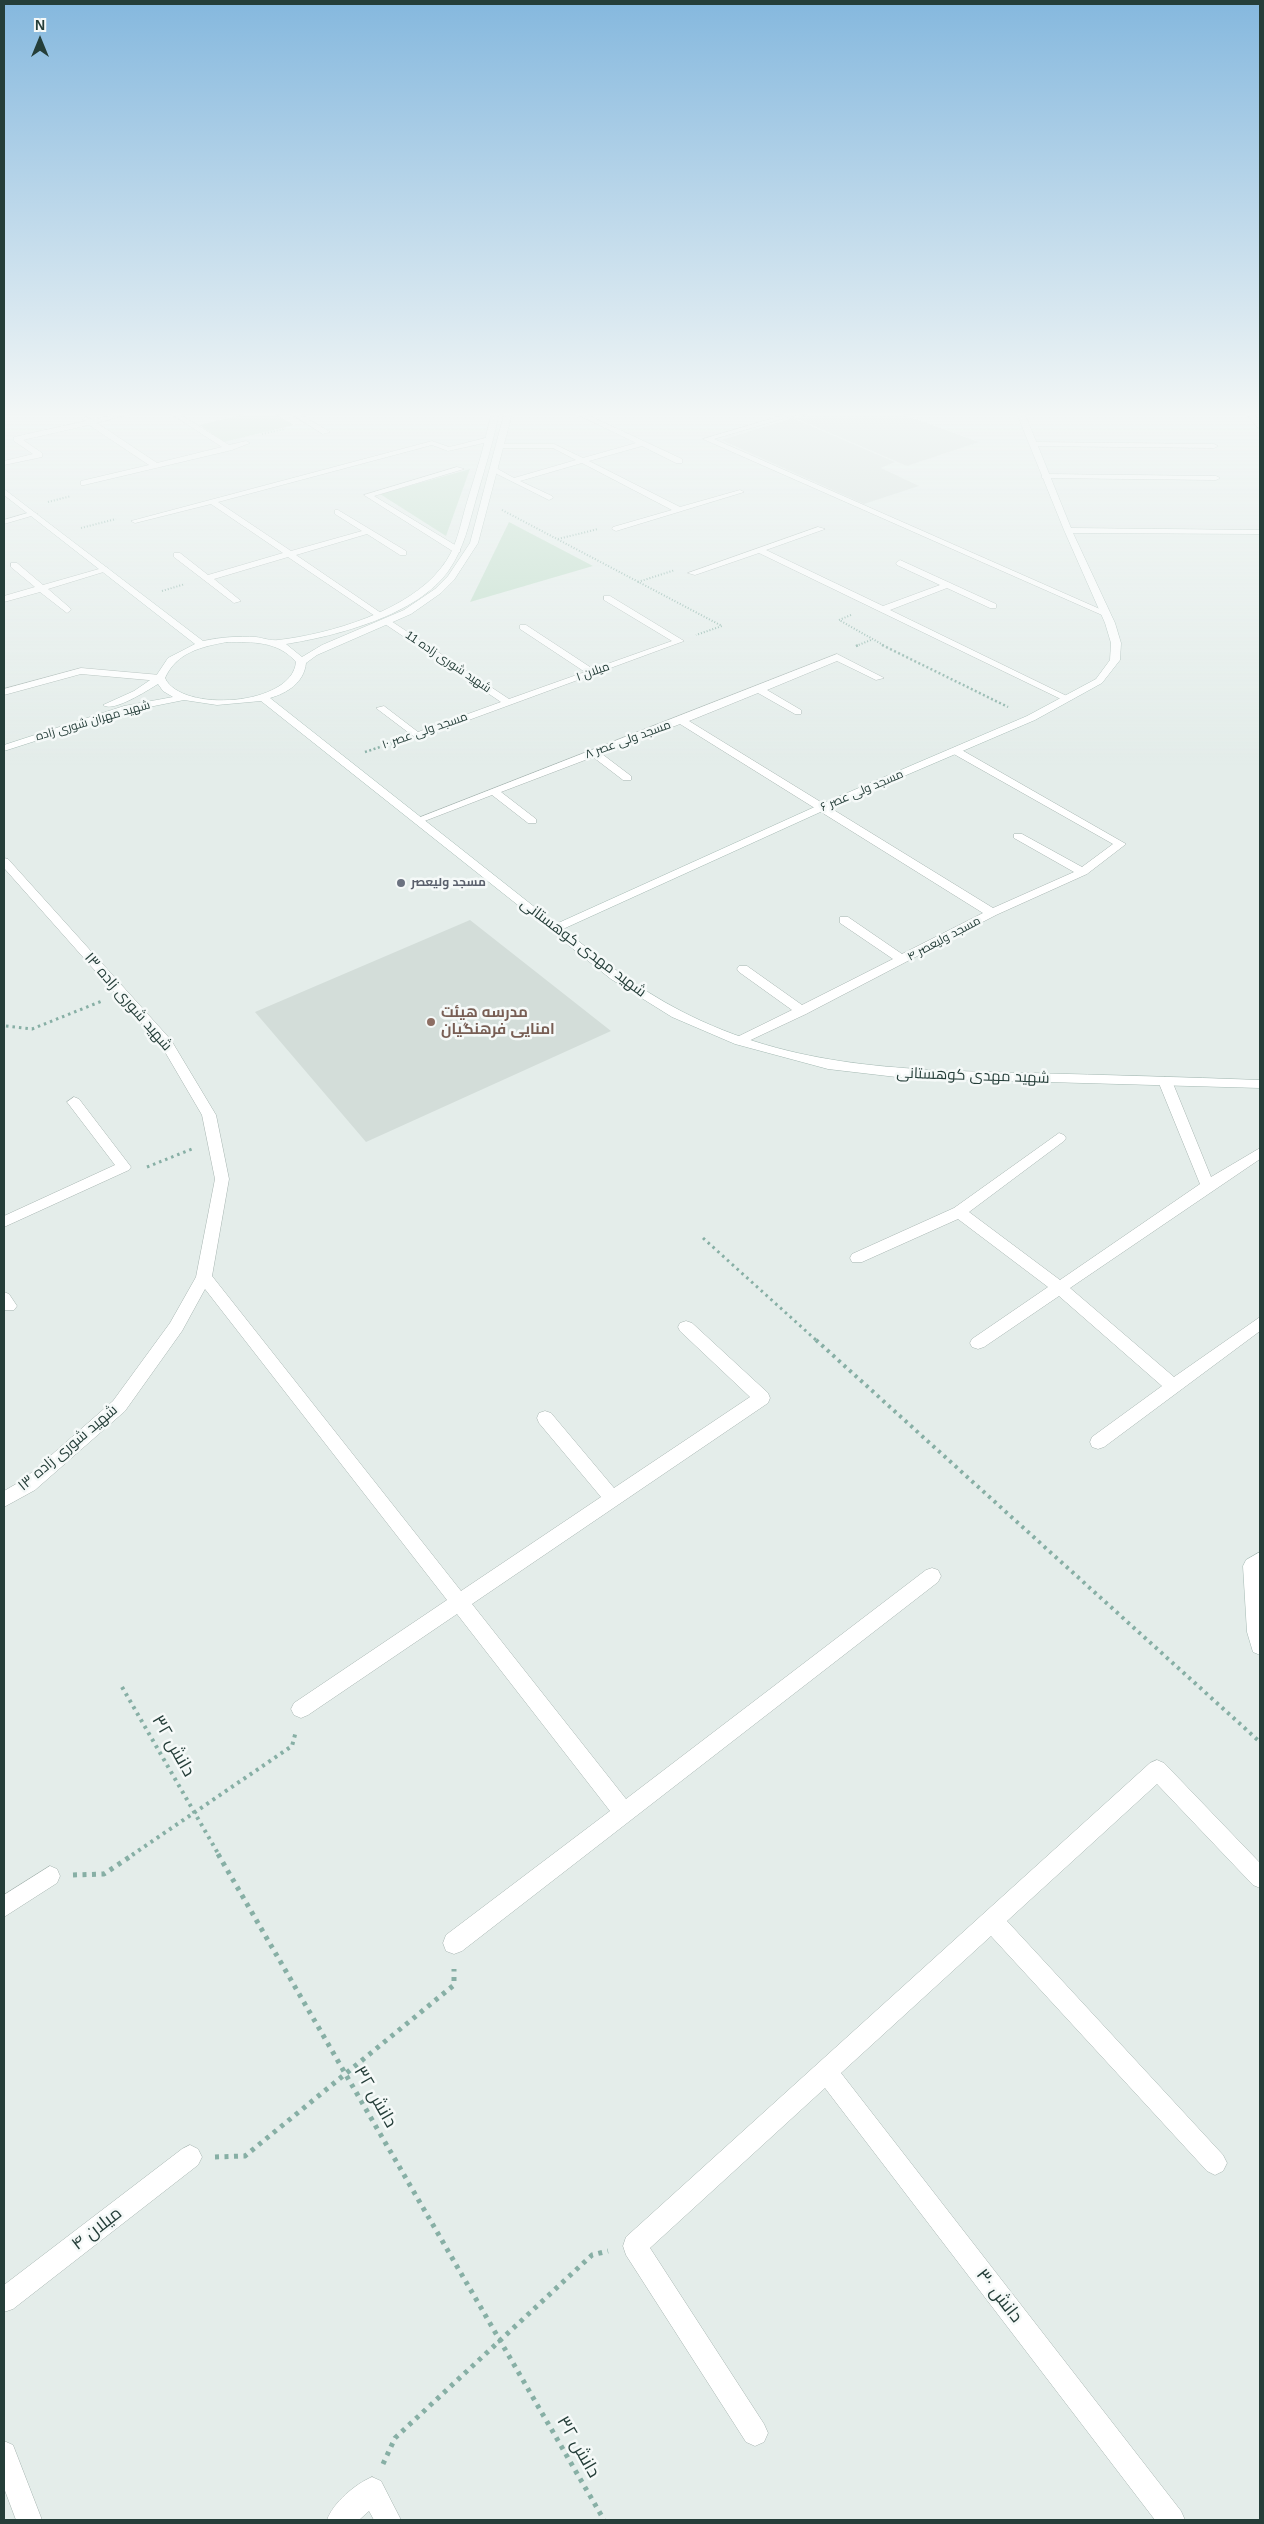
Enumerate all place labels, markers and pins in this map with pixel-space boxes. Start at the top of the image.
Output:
place label: مسجد ولیعصر [411,876,486,890]
marker: مسجد ولیعصر [395,877,407,889]
place label: مدرسه هیئت امنایی فرهنگیان [441,1004,555,1039]
marker: مدرسه هیئت امنایی فرهنگیان [425,1016,437,1028]

